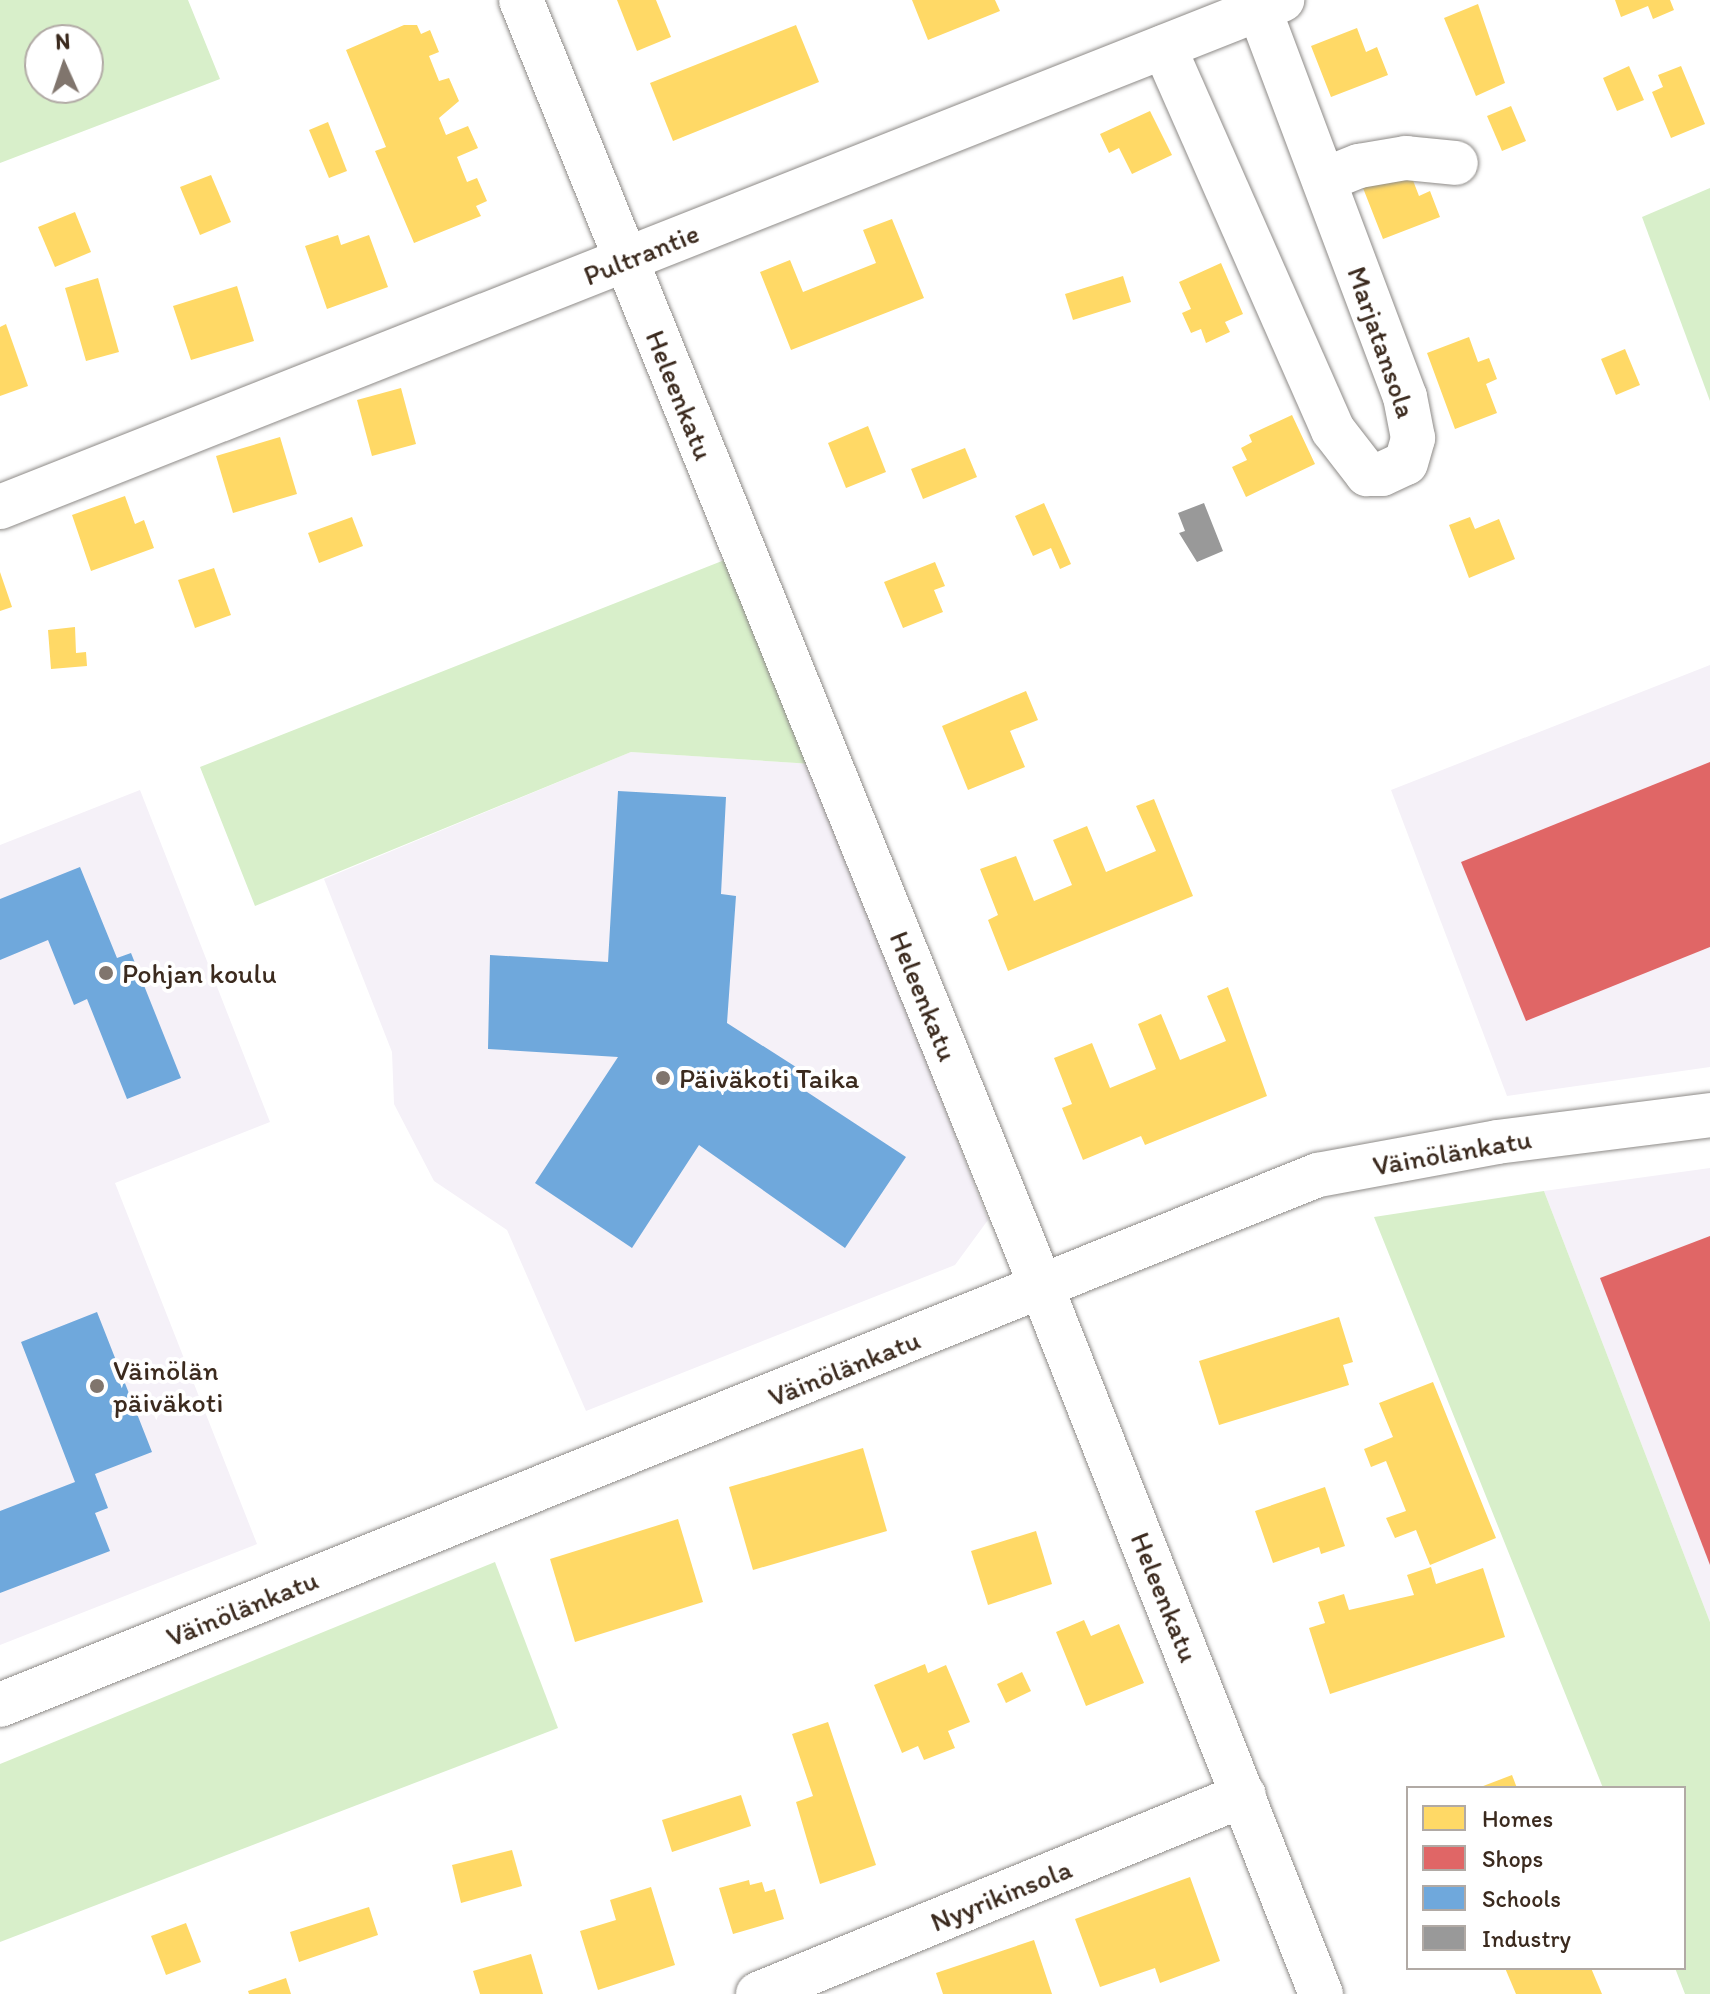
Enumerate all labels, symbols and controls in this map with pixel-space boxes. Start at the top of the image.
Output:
north arrow [24,24,104,104]
text: N [55,28,71,55]
street label: Pultrantie [578,216,704,292]
street label: Marjatansola [1340,262,1424,422]
street label: Heleenkatu [639,325,721,465]
street label: Heleenkatu [883,926,965,1066]
place label: Pohjan koulu [122,956,277,990]
marker: Pohjan koulu [97,964,115,982]
place label: Päiväkoti Taika [679,1061,859,1095]
marker: Päiväkoti Taika [654,1069,672,1087]
street label: Väinölänkatu [1370,1122,1534,1182]
street label: Väinölänkatu [763,1322,925,1414]
place label: Väinölän päiväkoti [113,1353,223,1419]
marker: Väinölän päiväkoti [88,1377,106,1395]
street label: Heleenkatu [1124,1527,1206,1667]
street label: Väinölänkatu [161,1562,323,1654]
legend [1406,1786,1686,1970]
text: Homes [1482,1804,1553,1833]
text: Shops [1482,1844,1543,1873]
street label: Nyyrikinsola [925,1851,1077,1939]
text: Schools [1482,1884,1561,1913]
text: Industry [1482,1924,1571,1953]

